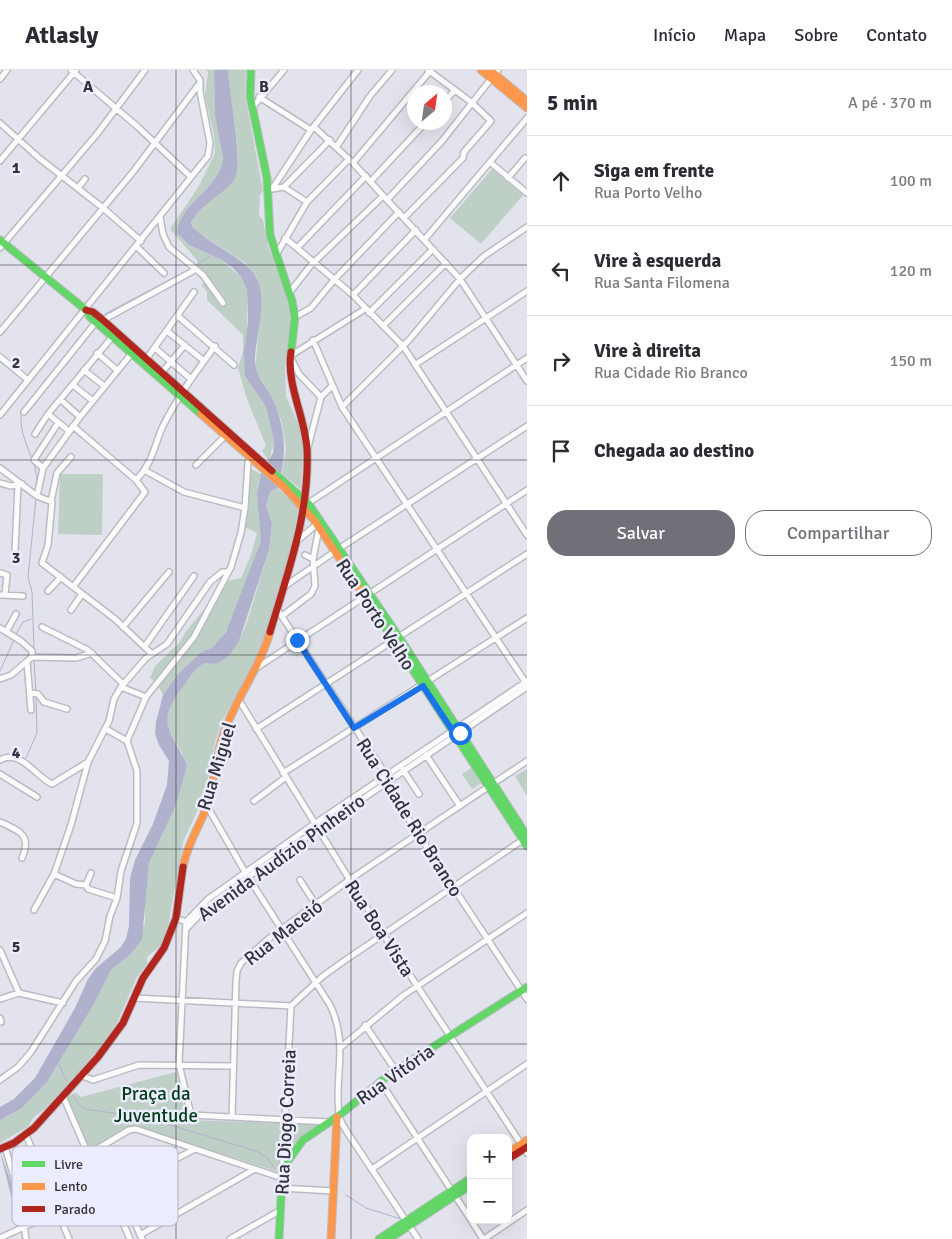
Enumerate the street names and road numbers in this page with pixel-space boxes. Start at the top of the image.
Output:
street label: Rua Porto Velho [330,554,420,675]
street label: Rua Miguel [192,719,242,813]
street label: Rua Cidade Rio Branco [351,734,468,901]
street label: Avenida Audízio Pinheiro [193,789,370,927]
street label: Rua Boa Vista [339,875,419,982]
street label: Rua Maceió [239,894,328,971]
street label: Rua Vitória [352,1039,439,1110]
street label: Rua Diogo Correia [270,1049,302,1195]

